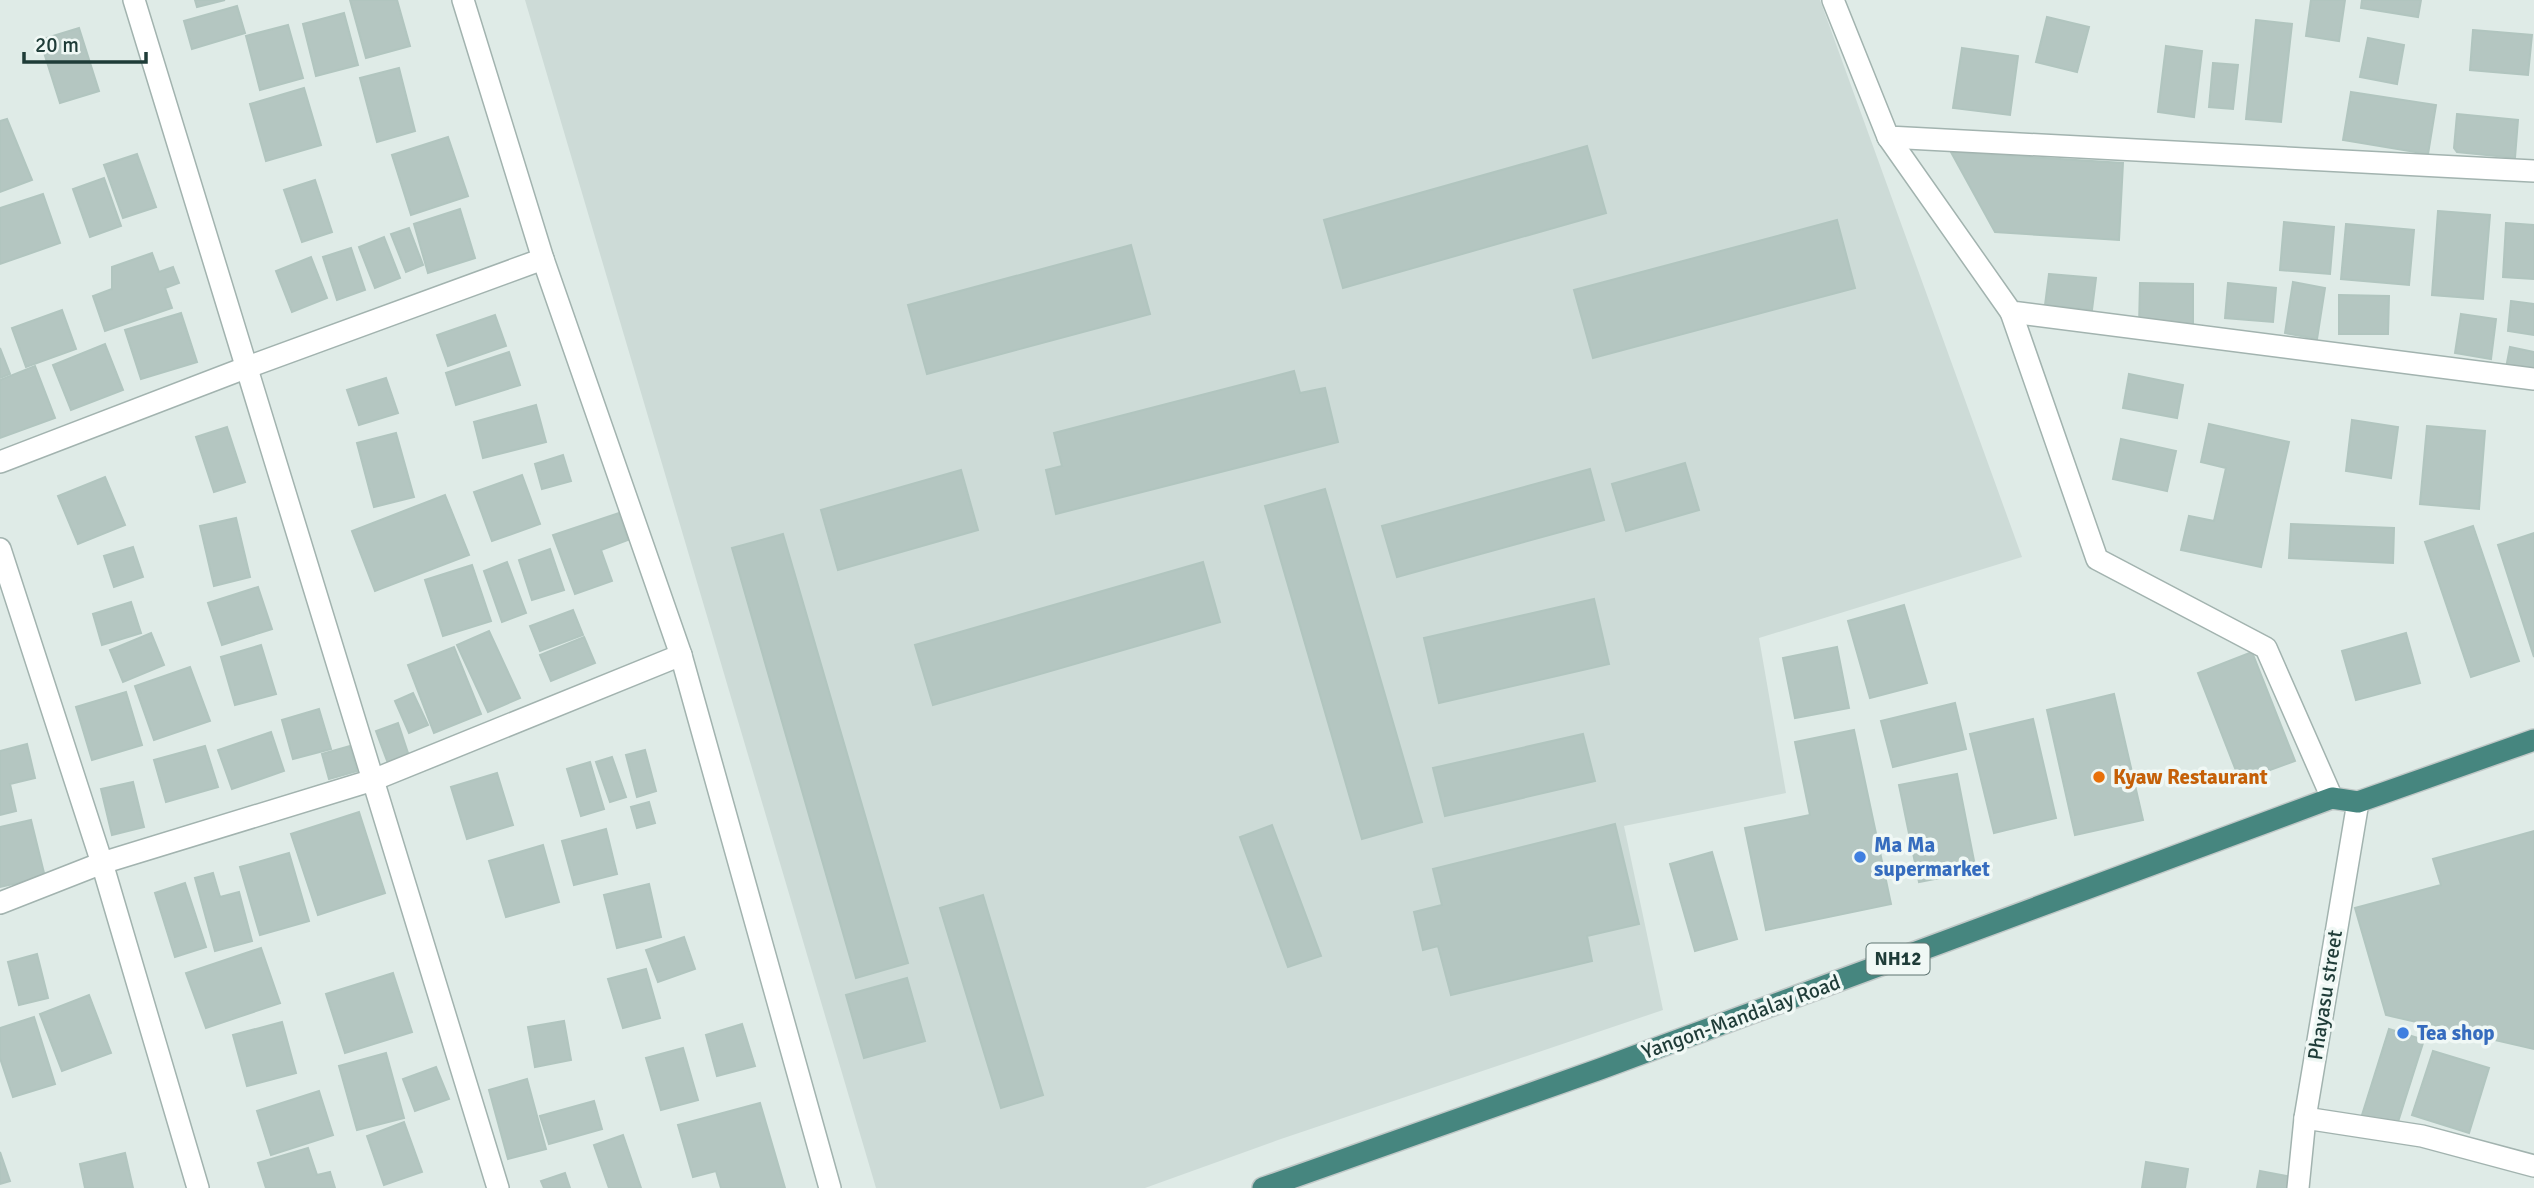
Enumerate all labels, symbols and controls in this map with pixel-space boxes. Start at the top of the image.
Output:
scale bar [24,21,147,65]
text: 20 m [35,32,79,58]
place label: Kyaw Restaurant [2113,764,2268,790]
marker: Kyaw Restaurant [2091,769,2107,785]
place label: Ma Ma supermarket [1874,832,1990,882]
marker: Ma Ma supermarket [1852,849,1868,865]
street label: Phayasu street [2302,928,2348,1062]
road number: NH12 [1867,944,1930,974]
street label: Yangon-Mandalay Road [1638,969,1844,1065]
place label: Tea shop [2417,1020,2495,1046]
marker: Tea shop [2395,1025,2411,1041]

